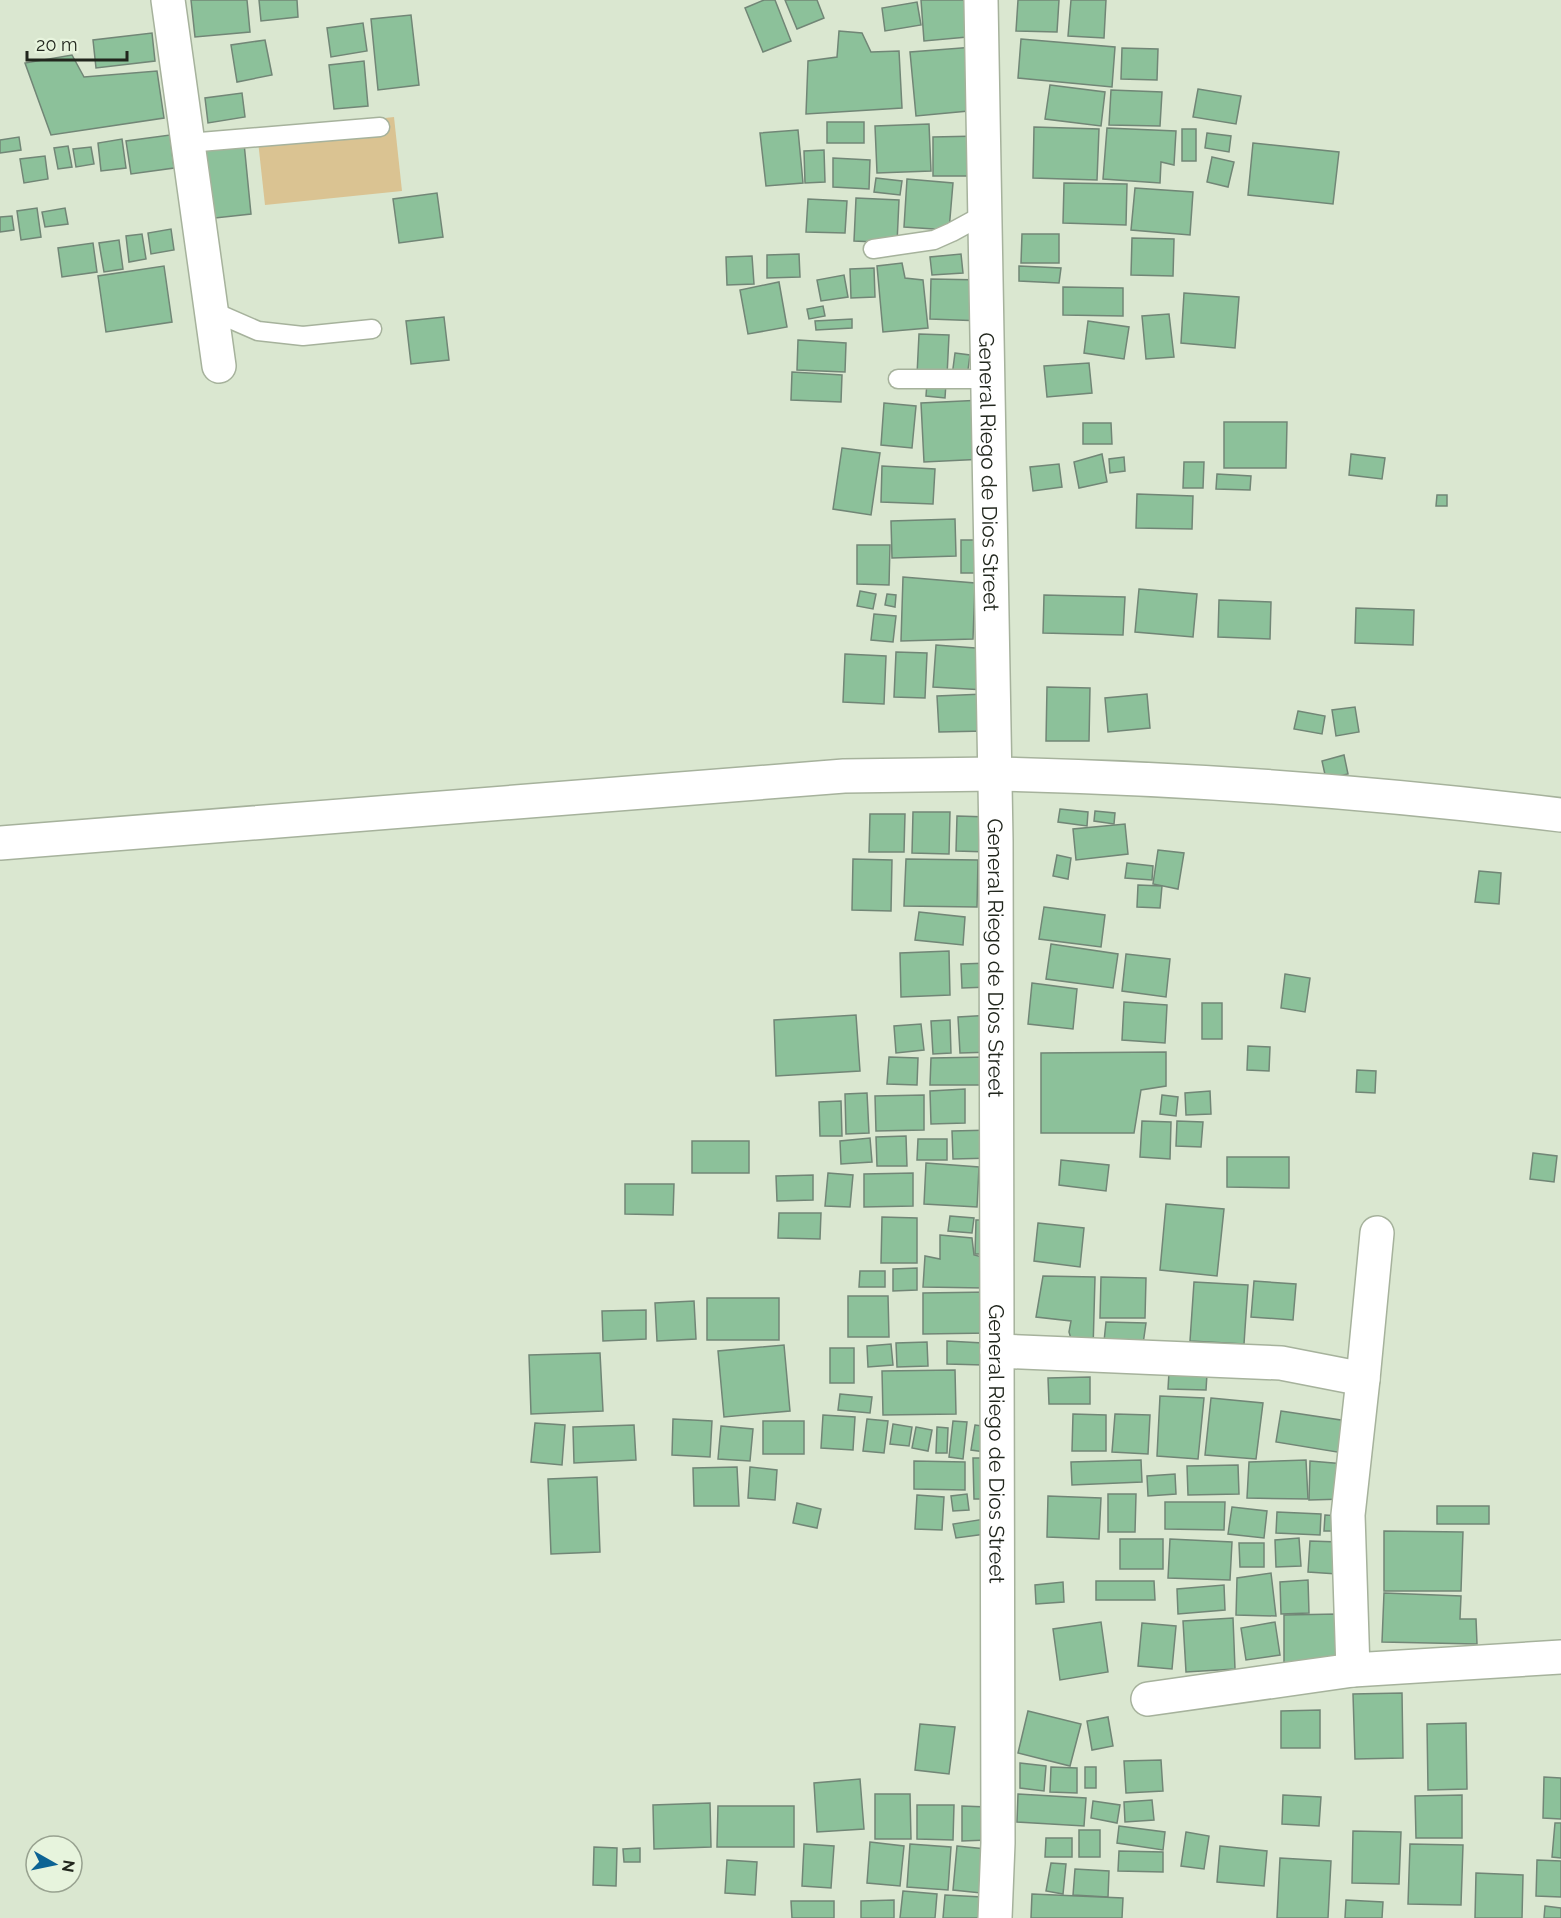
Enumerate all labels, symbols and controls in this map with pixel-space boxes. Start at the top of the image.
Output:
scale bar [27,24,128,62]
text: 20 m [36,34,78,55]
street label: General Riego de Dios Street [974,332,1004,612]
street label: General Riego de Dios Street [983,818,1009,1097]
street label: General Riego de Dios Street [984,1304,1010,1583]
north arrow [24,1834,84,1894]
text: N [58,1859,79,1874]

